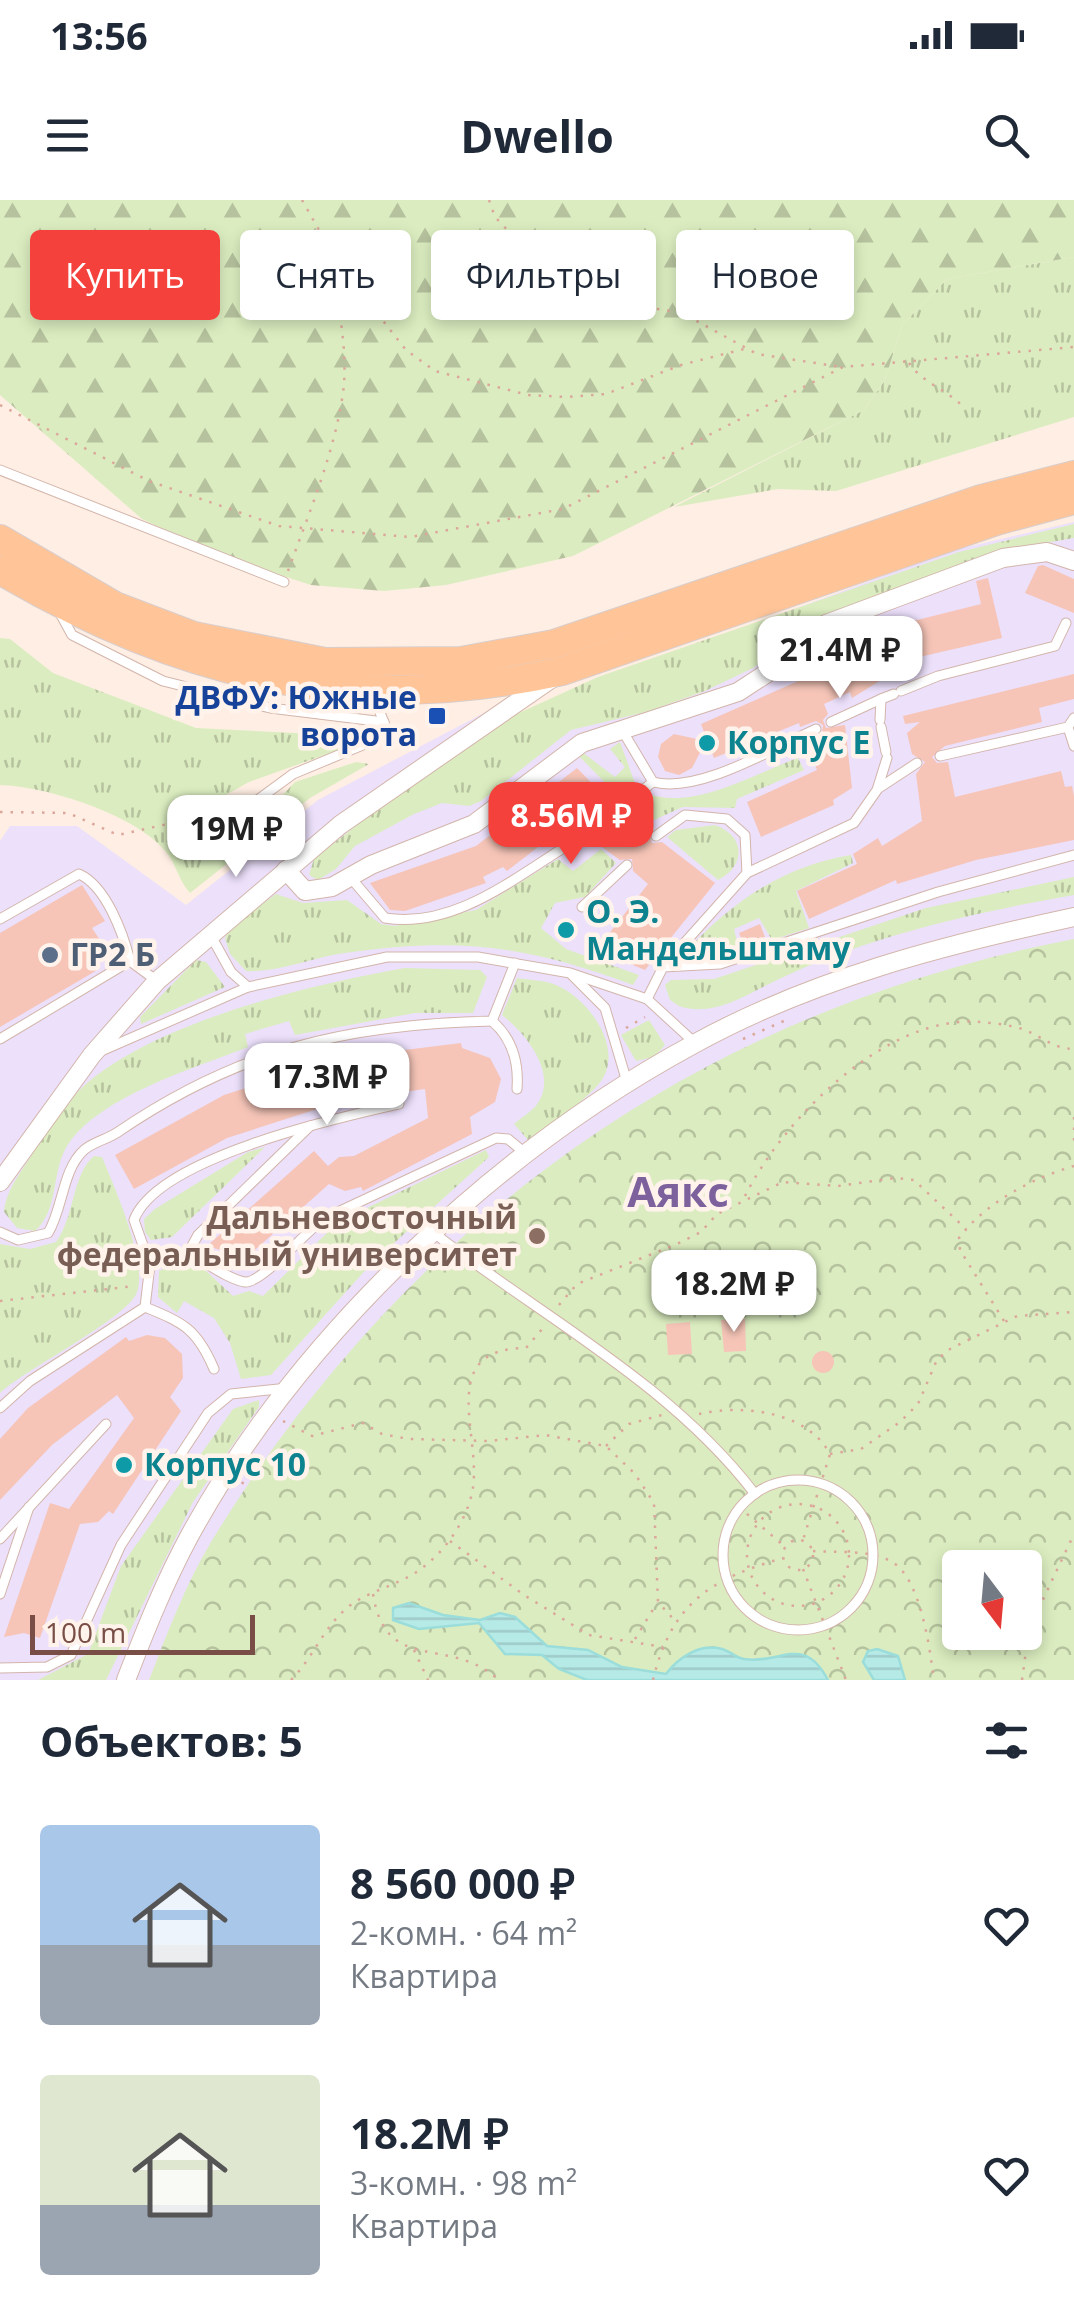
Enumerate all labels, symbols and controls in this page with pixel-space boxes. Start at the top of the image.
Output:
text: 13:56 [50,9,148,61]
text: Dwello [460,105,614,166]
icon: menu [40,108,95,163]
icon: search [979,108,1034,163]
chip: Купить [30,230,220,320]
chip: Снять [240,230,411,320]
chip: Фильтры [431,230,656,320]
chip: Новое [676,230,854,320]
pin: 21.4M ₽ [748,616,932,701]
text: 21.4M ₽ [779,627,901,670]
place label: ДВФУ: Южные ворота [175,675,417,755]
marker: ДВФУ: Южные ворота [426,705,448,727]
place label: Корпус E [727,720,870,763]
marker: Корпус E [696,732,718,754]
pin: 8.56M ₽ [479,782,663,867]
text: 8.56M ₽ [510,793,632,836]
pin: 19M ₽ [166,795,306,880]
text: 19M ₽ [189,806,283,849]
place label: О. Э. Мандельштаму [586,889,851,969]
marker: О. Э. Мандельштаму [555,919,577,941]
place label: ГР2 Б [70,932,155,975]
marker: ГР2 Б [39,944,61,966]
pin: 17.3M ₽ [235,1043,419,1128]
text: 17.3M ₽ [266,1054,388,1097]
district label: Аякс [627,1162,729,1219]
place label: Дальневосточный федеральный университет [57,1195,517,1275]
marker: Дальневосточный федеральный университет [526,1225,548,1247]
pin: 18.2M ₽ [642,1250,826,1335]
text: 18.2M ₽ [673,1261,795,1304]
place label: Корпус 10 [144,1442,306,1485]
marker: Корпус 10 [113,1454,135,1476]
north arrow [942,1550,1042,1650]
map controls [942,1550,1042,1650]
scale bar [30,1610,255,1654]
text: 100 m [45,1613,126,1651]
text: Объектов: 5 [40,1712,303,1769]
icon: filters [979,1713,1034,1768]
text: 8 560 000 ₽ [350,1854,575,1911]
icon: home [120,1865,240,1985]
icon: heart [979,1898,1034,1953]
text: 2-комн. · 64 m² [350,1911,577,1954]
text: Квартира [350,1954,498,1997]
text: 18.2M ₽ [350,2104,509,2161]
icon: home [120,2115,240,2235]
icon: heart [979,2148,1034,2203]
text: 3-комн. · 98 m² [350,2161,577,2204]
text: Квартира [350,2204,498,2247]

